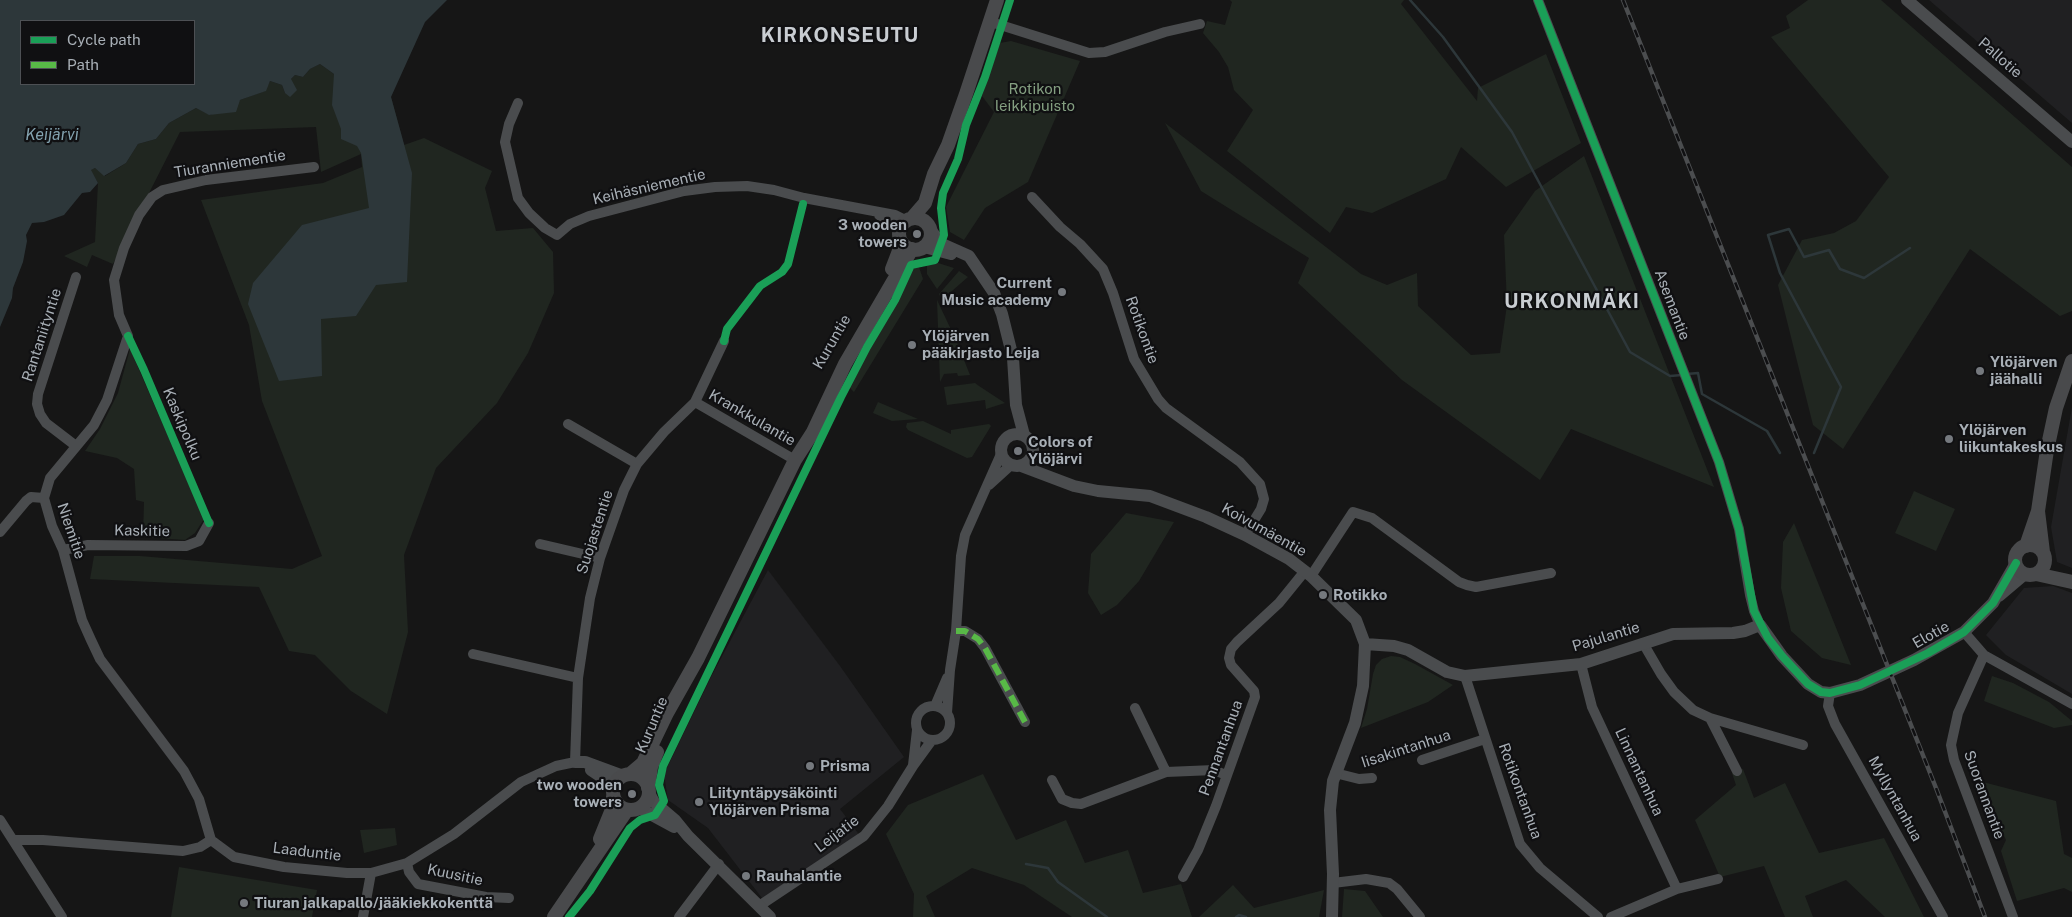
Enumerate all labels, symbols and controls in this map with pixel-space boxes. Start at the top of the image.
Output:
legend [20,20,195,85]
district label: KIRKONSEUTU [759,24,921,48]
text: Cycle path [67,31,141,48]
street label: Pallotie [1974,34,2026,82]
text: Path [67,56,99,73]
park label: Rotikon leikkipuisto [995,80,1075,115]
water label: Keijärvi [25,125,79,145]
street label: Tiuranniementie [173,146,287,182]
street label: Keihäsniementie [591,165,707,209]
place label: 3 wooden towers [838,216,907,251]
marker: 3 wooden towers [911,228,923,240]
street label: Asemantie [1650,267,1694,343]
place label: Current Music academy [941,274,1052,309]
street label: Rantaniityntie [18,286,66,384]
marker: Current Music academy [1056,286,1068,298]
district label: URKONMÄKI [1503,290,1641,314]
street label: Rotikontie [1121,294,1163,366]
street label: Kuruntie [809,312,855,372]
place label: Ylöjärven pääkirjasto Leija [922,327,1040,362]
marker: Ylöjärven pääkirjasto Leija [906,339,918,351]
place label: Ylöjärven jäähalli [1990,353,2057,388]
marker: Ylöjärven jäähalli [1974,365,1986,377]
street label: Kaskipolku [159,385,205,463]
street label: Krankkulantie [705,386,799,450]
place label: Ylöjärven liikuntakeskus [1959,421,2063,456]
place label: Colors of Ylöjärvi [1028,433,1092,468]
marker: Ylöjärven liikuntakeskus [1943,433,1955,445]
marker: Colors of Ylöjärvi [1012,445,1024,457]
street label: Suojastentie [573,488,617,576]
street label: Koivumäentie [1218,499,1310,561]
street label: Niemitie [53,501,89,561]
street label: Kaskitie [114,522,170,540]
place label: Rotikko [1333,586,1387,604]
marker: Rotikko [1317,589,1329,601]
street label: Elotie [1909,617,1953,653]
street label: Pajulantie [1570,618,1642,656]
street label: Kuruntie [632,694,672,756]
street label: Pennantanhua [1195,698,1247,798]
street label: Linnantanhua [1611,725,1667,819]
street label: Iisakintanhua [1359,726,1453,772]
street label: Rotikontanhua [1494,740,1546,842]
street label: Suorannantie [1960,748,2008,842]
street label: Myllyntanhua [1864,753,1926,845]
place label: Prisma [820,757,870,775]
marker: Prisma [804,760,816,772]
place label: two wooden towers [537,776,622,811]
place label: Liityntäpysäköinti Ylöjärven Prisma [709,784,837,819]
marker: two wooden towers [626,788,638,800]
marker: Liityntäpysäköinti Ylöjärven Prisma [693,796,705,808]
street label: Leijatie [811,812,863,856]
street label: Laaduntie [272,839,342,865]
street label: Kuusitie [425,860,485,890]
place label: Rauhalantie [756,867,842,885]
marker: Rauhalantie [740,870,752,882]
place label: Tiuran jalkapallo/jääkiekkokenttä [254,894,493,912]
marker: Tiuran jalkapallo/jääkiekkokenttä [238,897,250,909]

